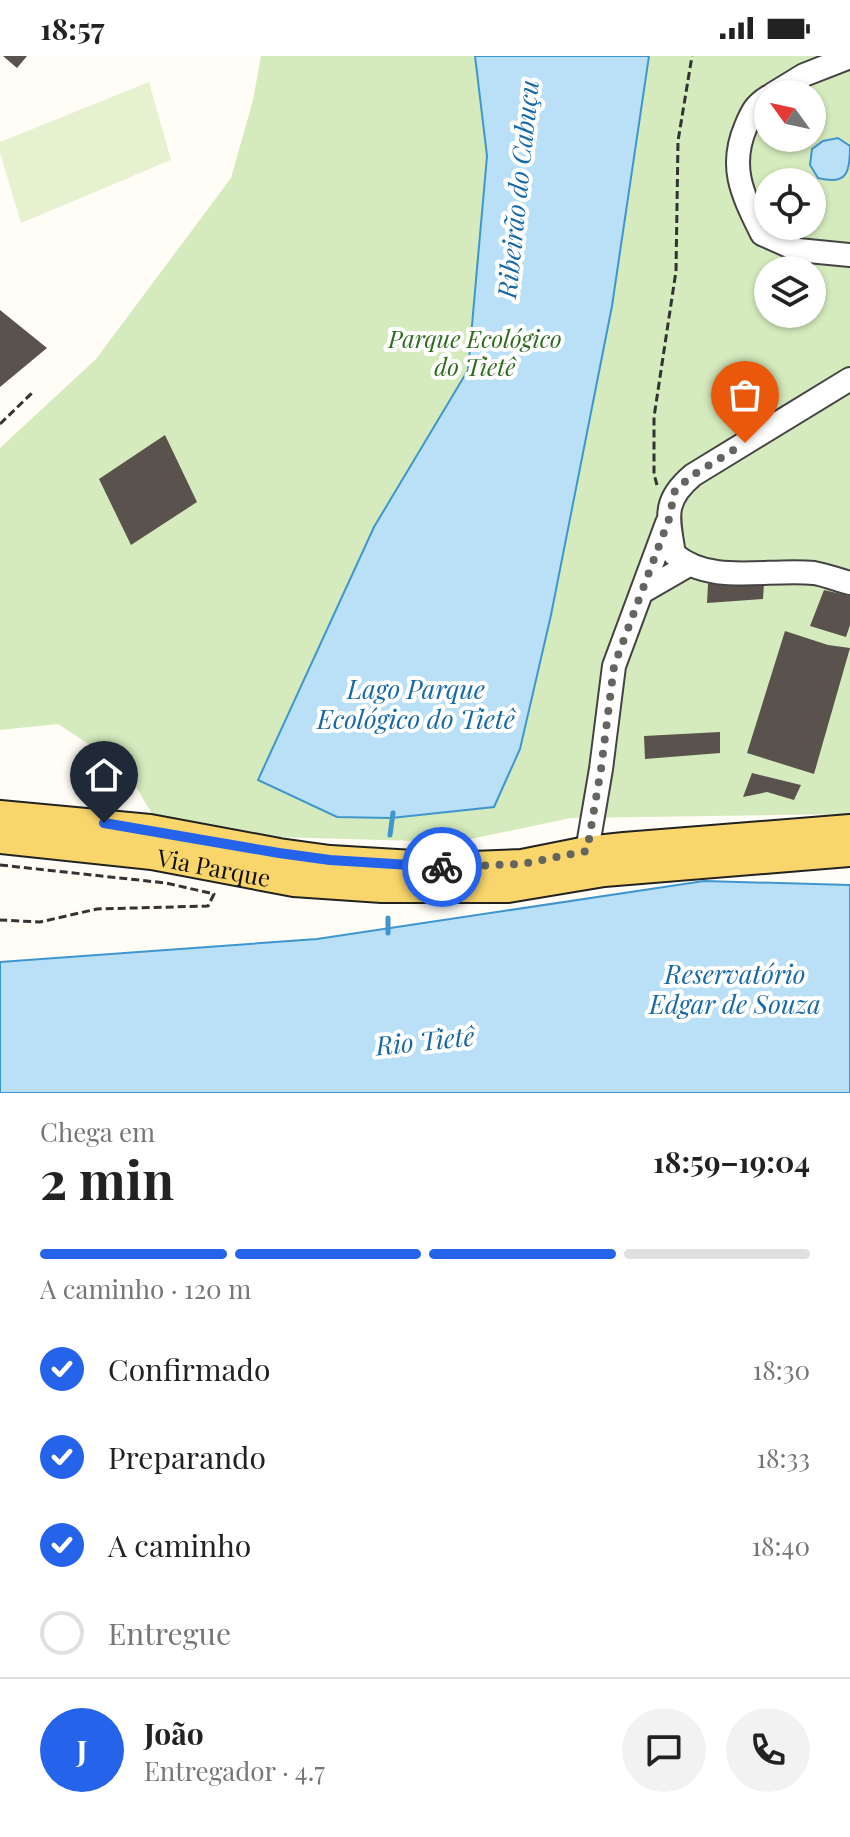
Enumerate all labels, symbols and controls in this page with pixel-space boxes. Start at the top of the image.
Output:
text: 18:57 [40,8,104,48]
water label: Ribeirão do Cabuçu [488,78,546,301]
north arrow [754,80,826,152]
map controls [754,80,826,328]
button: locate [754,168,826,240]
button: layers [754,256,826,328]
park label: Parque Ecológico do Tietê [387,322,562,382]
pin [711,361,779,443]
icon: bag [723,373,767,417]
water label: Lago Parque Ecológico do Tietê [316,671,517,736]
pin [70,741,138,823]
icon: home [82,753,126,797]
courier [402,827,482,907]
street label: Via Parque [154,840,273,893]
icon: bike [420,845,464,889]
water label: Reservatório Edgar de Souza [648,956,821,1021]
water label: Rio Tietê [373,1017,478,1063]
text: Chega em [40,1114,155,1149]
text: 18:59–19:04 [653,1141,810,1181]
text: 2 min [40,1144,174,1213]
text: A caminho · 120 m [40,1271,251,1306]
icon: check [40,1347,84,1391]
text: Confirmado [108,1349,270,1389]
text: 18:30 [753,1352,810,1387]
icon: check [40,1435,84,1479]
text: Preparando [108,1437,266,1477]
text: 18:33 [756,1440,810,1475]
icon: check [40,1523,84,1567]
text: A caminho [108,1525,251,1565]
text: 18:40 [751,1528,810,1563]
text: Entregue [108,1613,231,1653]
button: chat [622,1708,706,1792]
button: phone [726,1708,810,1792]
text: João [144,1713,204,1753]
text: J [77,1730,87,1770]
text: Entregador · 4.7 [144,1753,325,1788]

